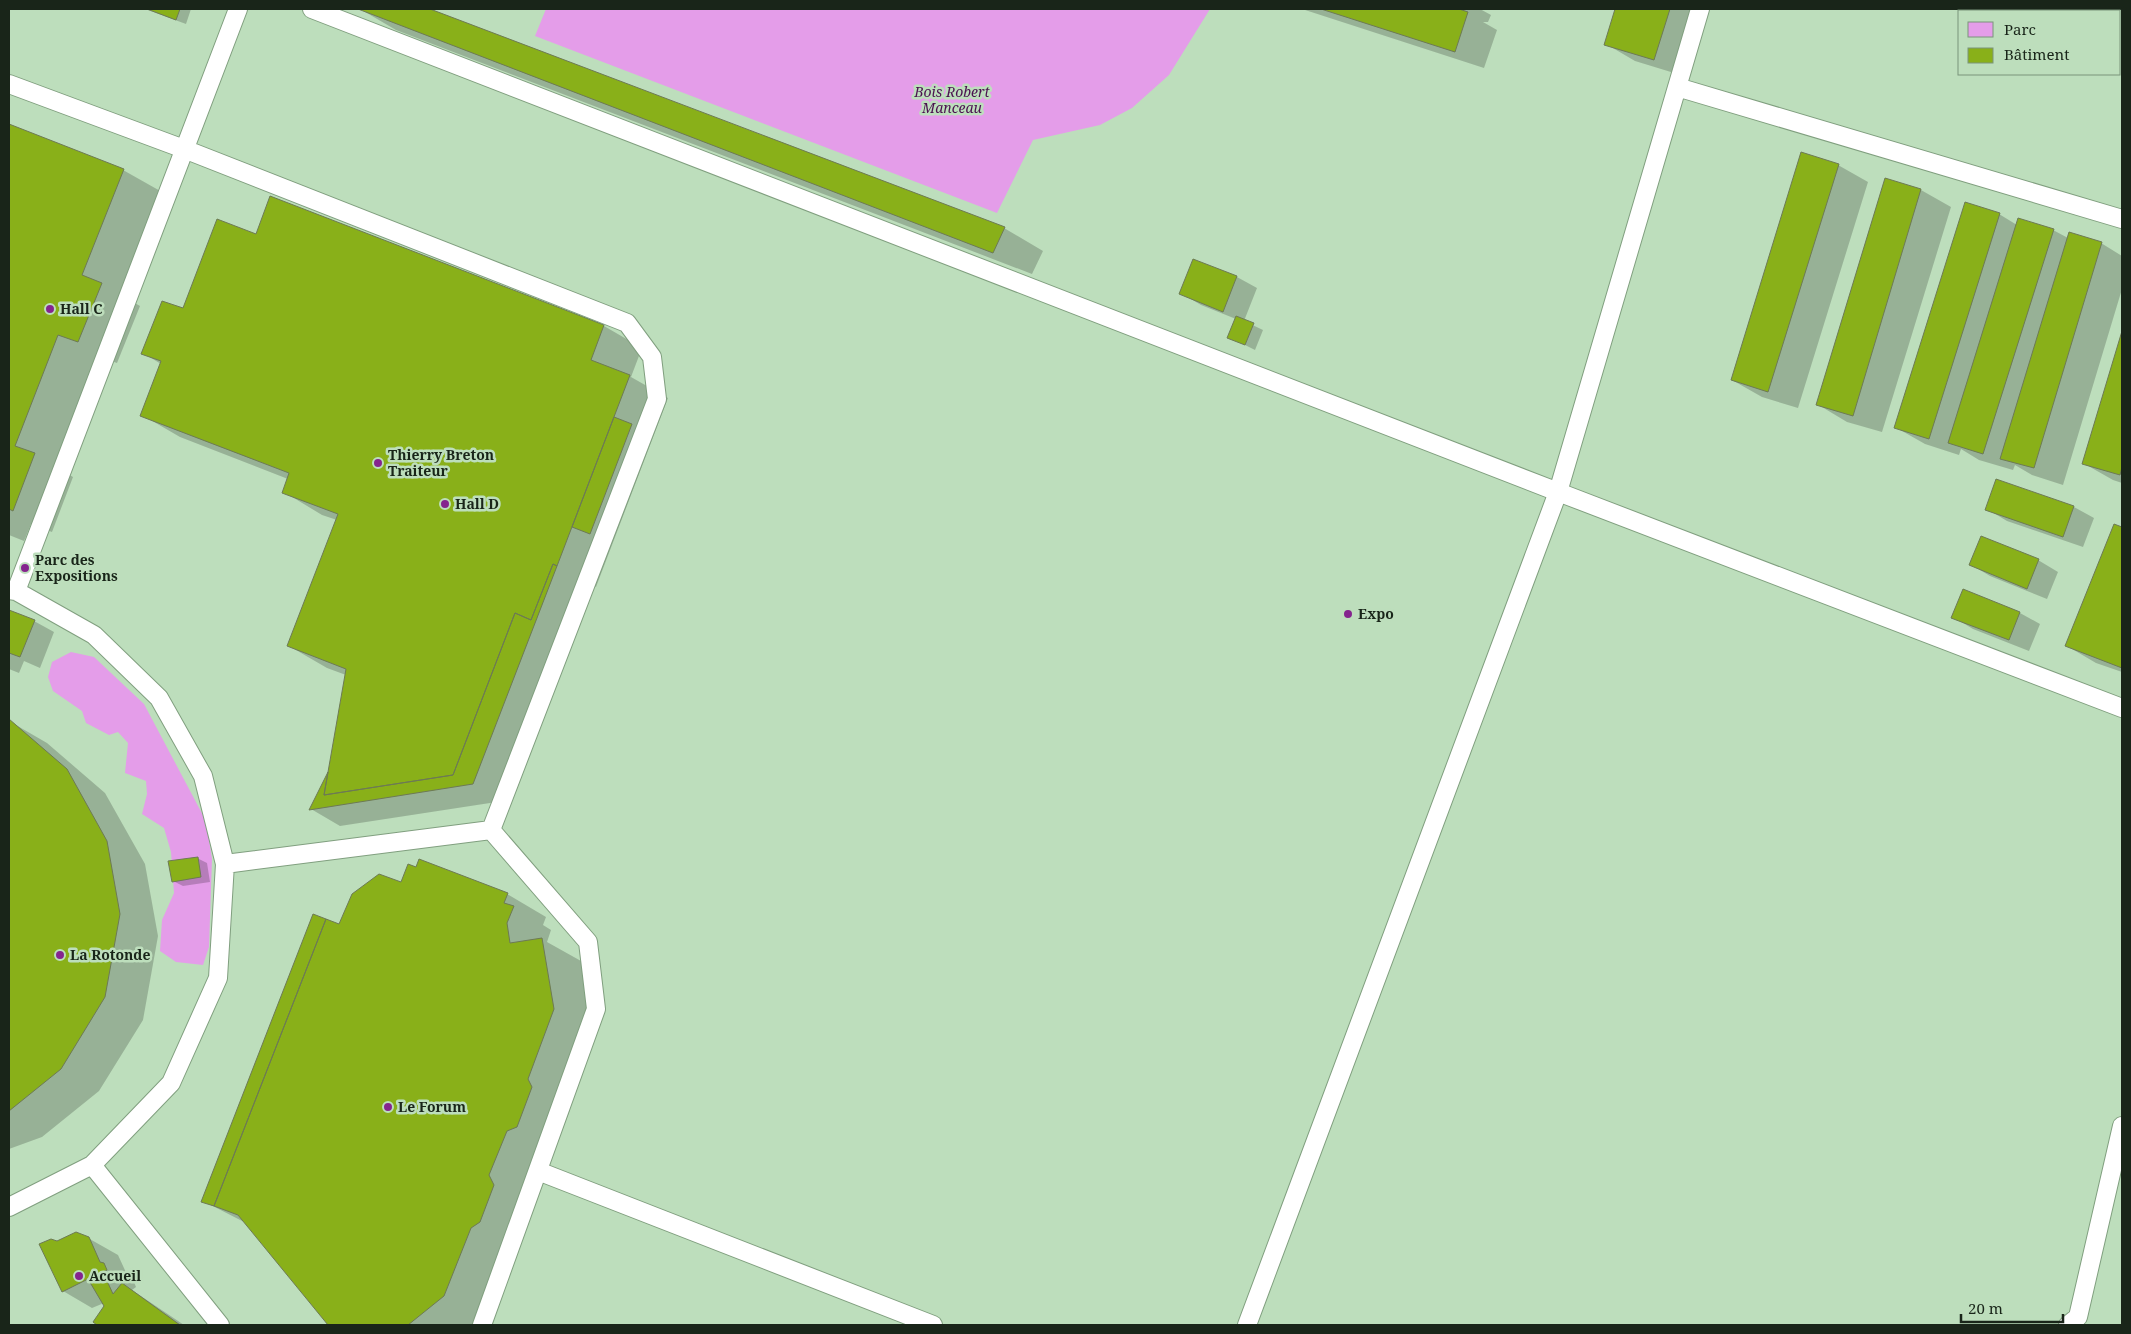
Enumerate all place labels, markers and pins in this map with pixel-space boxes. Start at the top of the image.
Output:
place label: Hall C [60,299,103,318]
marker: Hall C [44,303,56,315]
place label: Thierry Breton Traiteur [388,445,494,480]
marker: Thierry Breton Traiteur [372,457,384,469]
place label: Hall D [455,494,499,513]
marker: Hall D [439,498,451,510]
place label: Parc des Expositions [35,550,118,585]
marker: Parc des Expositions [19,562,31,574]
place label: Expo [1358,604,1394,623]
marker: Expo [1342,608,1354,620]
place label: La Rotonde [70,945,150,964]
marker: La Rotonde [54,949,66,961]
place label: Le Forum [398,1097,466,1116]
marker: Le Forum [382,1101,394,1113]
place label: Accueil [89,1266,141,1285]
marker: Accueil [73,1270,85,1282]

